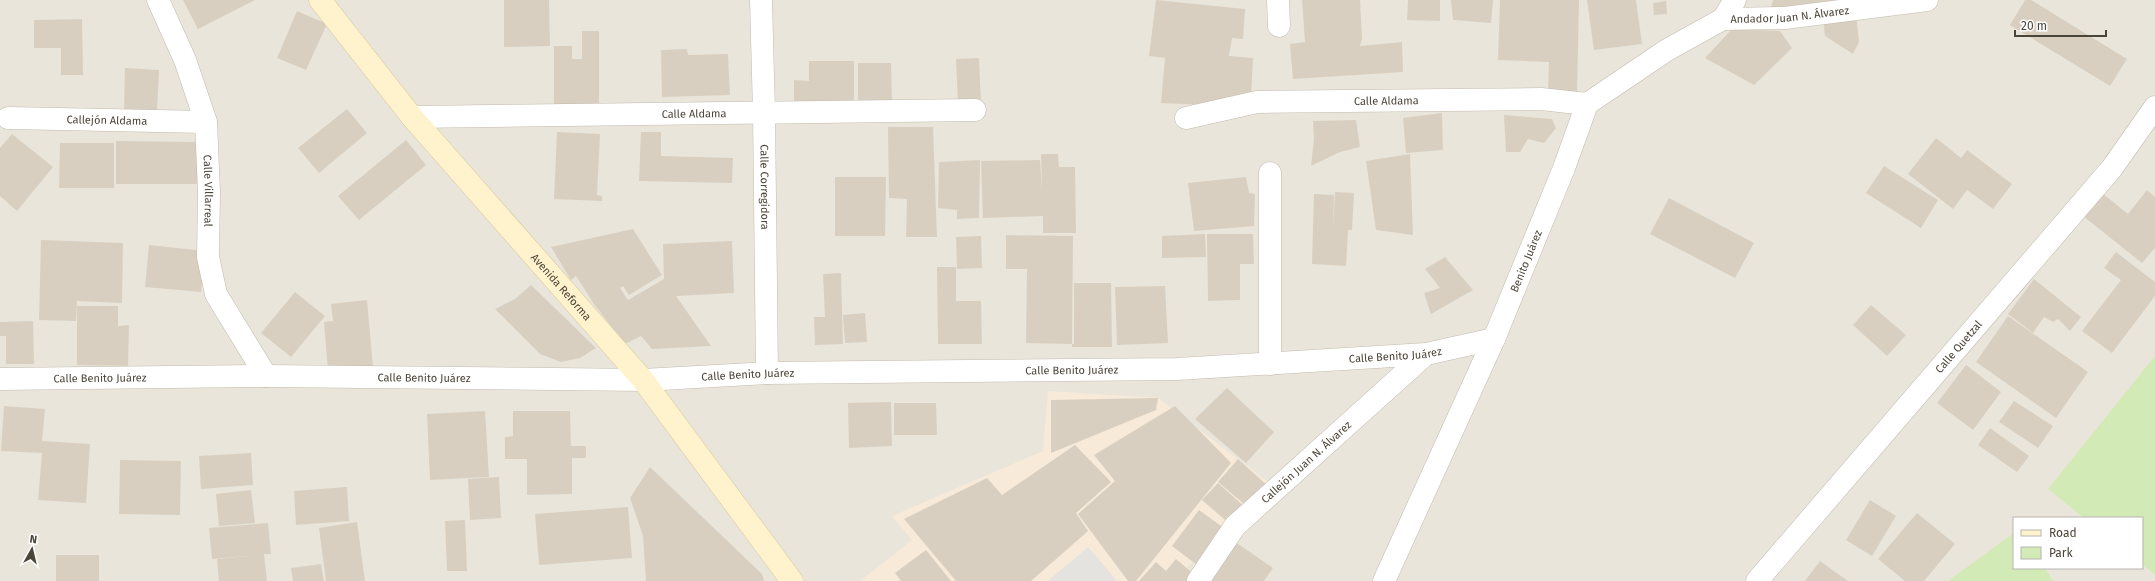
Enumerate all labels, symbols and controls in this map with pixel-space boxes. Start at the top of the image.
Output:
street label: Andador Juan N. Álvarez [1730,4,1850,26]
scale bar [2015,12,2106,38]
text: 20 m [2021,19,2047,33]
street label: Calle Aldama [1354,94,1419,108]
street label: Calle Aldama [662,107,726,121]
street label: Callejón Aldama [66,113,147,128]
street label: Calle Corregidora [757,144,771,230]
street label: Calle Villarreal [200,154,215,227]
street label: Benito Juárez [1508,228,1545,294]
street label: Avenida Reforma [528,251,594,323]
street label: Calle Quetzal [1933,318,1985,376]
street label: Calle Benito Juárez [1349,345,1443,366]
street label: Calle Benito Juárez [1025,364,1119,377]
street label: Calle Benito Juárez [701,367,795,384]
street label: Calle Benito Juárez [53,371,147,385]
street label: Calle Benito Juárez [377,371,471,385]
street label: Callejón Juan N. Álvarez [1259,418,1354,506]
legend [2013,517,2143,569]
text: Road [2049,526,2077,540]
north arrow [12,529,52,569]
text: N [29,533,38,547]
text: Park [2049,546,2073,560]

